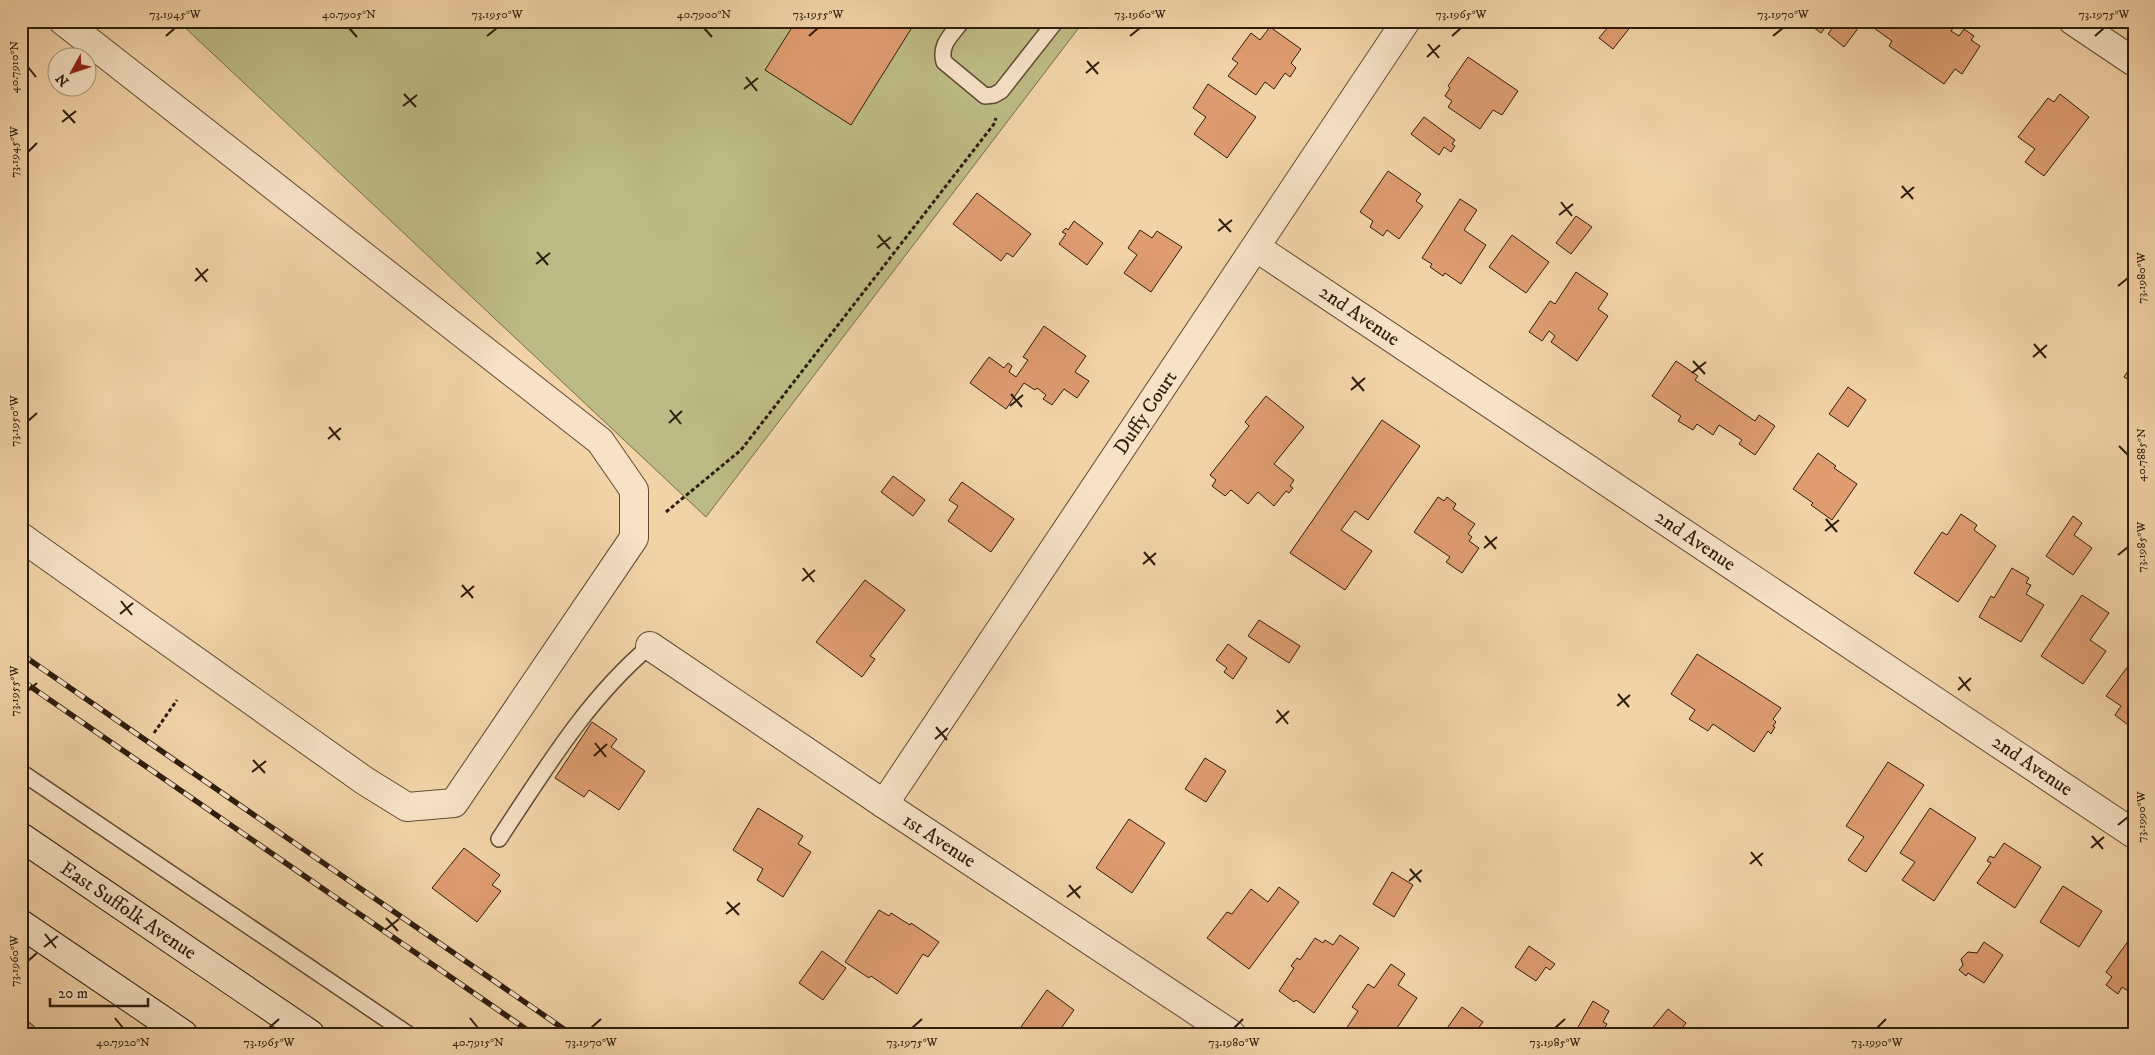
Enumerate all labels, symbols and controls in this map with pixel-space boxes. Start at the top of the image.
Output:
text: 73.1945°W [149,7,202,22]
text: 40.7905°N [322,7,376,22]
text: 73.1950°W [471,7,524,22]
text: 40.7900°N [677,7,731,22]
text: 73.1955°W [793,7,844,22]
text: 73.1960°W [1114,7,1167,22]
text: 73.1965°W [1435,7,1488,22]
text: 73.1970°W [1757,7,1810,22]
text: 73.1975°W [2078,7,2131,22]
text: 40.7910°N [7,41,22,93]
north arrow [48,48,98,98]
text: N [52,69,73,90]
text: 73.1945°W [7,125,22,178]
text: 73.1980°W [2134,251,2149,304]
street label: 2nd Avenue [1314,280,1404,352]
street label: Duffy Court [1109,366,1183,460]
text: 73.1950°W [7,394,22,447]
text: 40.7885°N [2134,428,2149,482]
street label: 2nd Avenue [1650,505,1740,577]
text: 73.1985°W [2134,521,2149,572]
text: 73.1955°W [7,665,22,716]
street label: 2nd Avenue [1987,730,2077,802]
text: 73.1990°W [2134,790,2149,843]
street label: 1st Avenue [898,808,980,874]
street label: East Suffolk Avenue [55,856,201,966]
text: 73.1960°W [7,934,22,987]
scale bar [50,975,148,1007]
text: 20 m [58,984,88,1003]
text: 40.7920°N [96,1035,150,1050]
text: 73.1965°W [243,1035,296,1050]
text: 40.7915°N [452,1035,504,1050]
text: 73.1970°W [565,1035,618,1050]
text: 73.1975°W [886,1035,939,1050]
text: 73.1980°W [1208,1035,1261,1050]
text: 73.1985°W [1530,1035,1581,1050]
text: 73.1990°W [1851,1035,1904,1050]

